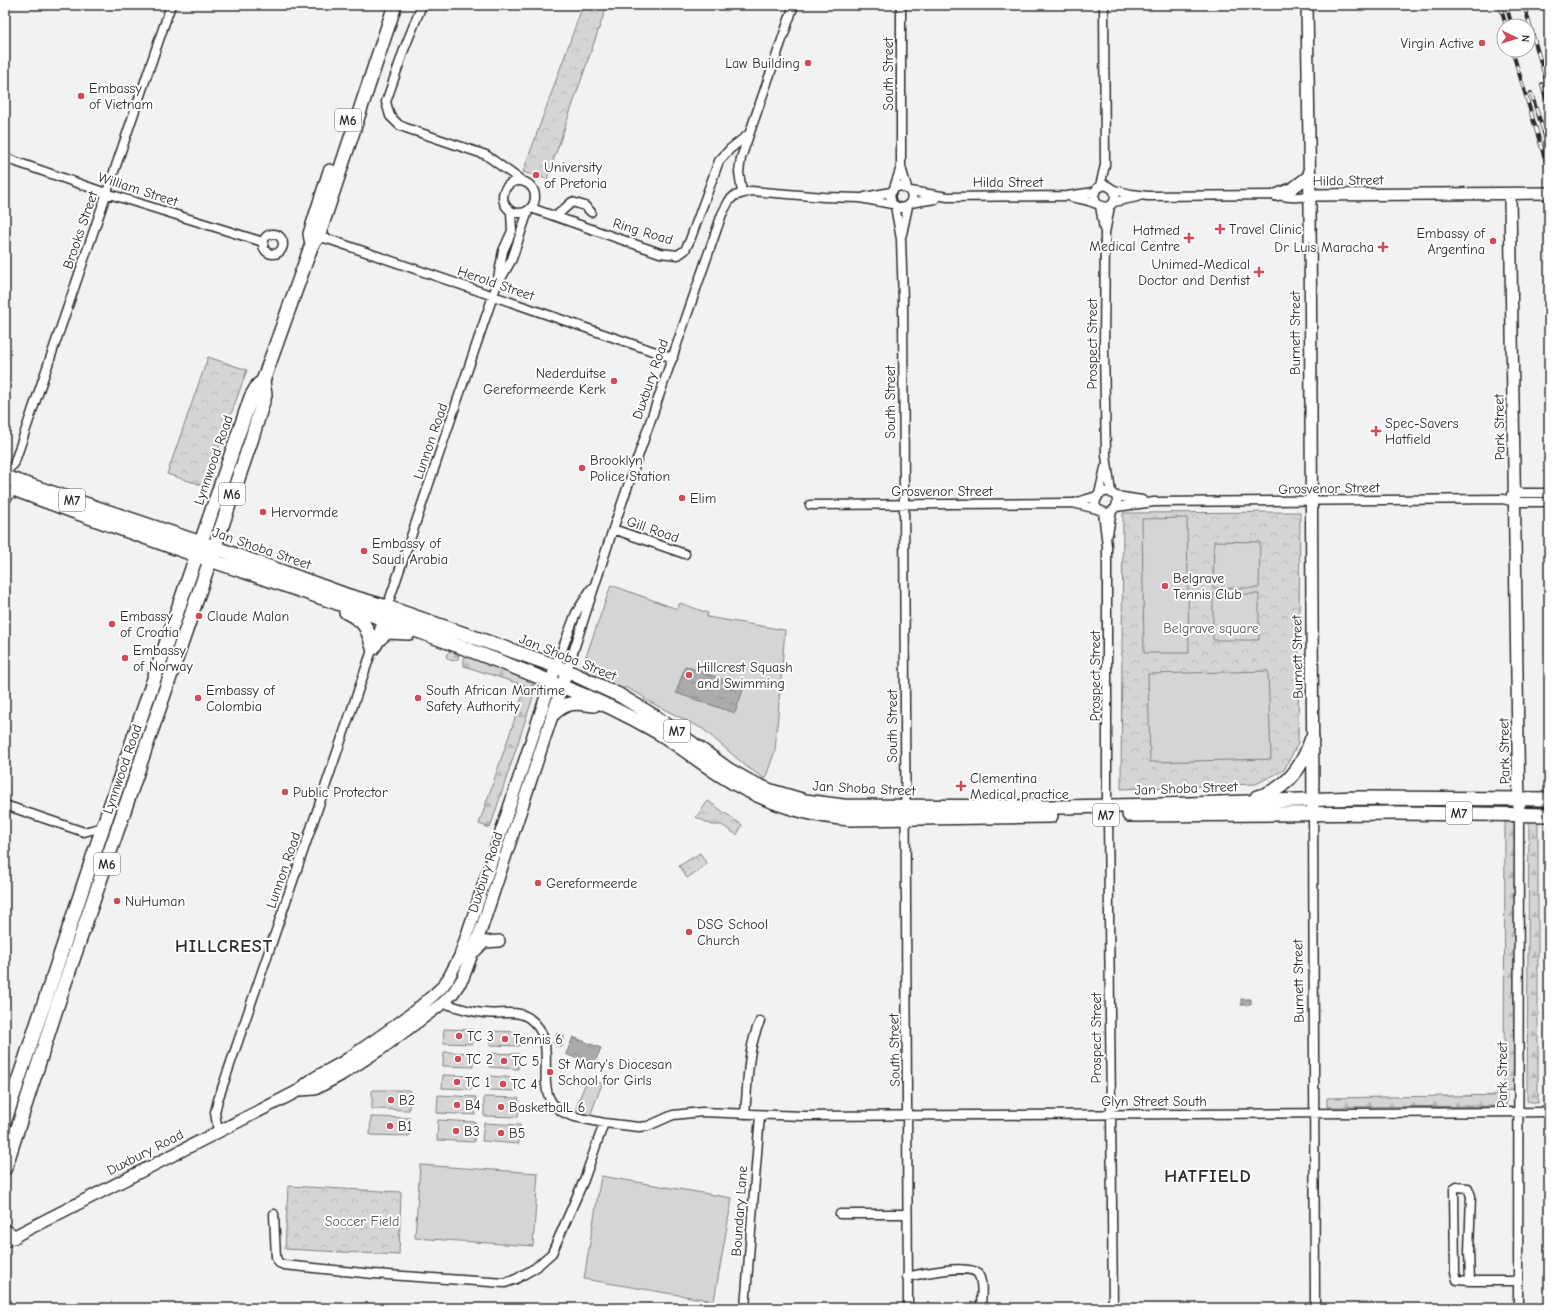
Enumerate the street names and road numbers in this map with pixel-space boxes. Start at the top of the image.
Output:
street label: South Street [880,36,897,111]
road number: M6 [335,109,361,131]
street label: William Street [96,169,181,211]
street label: Hilda Street [1312,171,1385,190]
street label: Hilda Street [973,174,1044,191]
street label: Brooks Street [59,188,102,271]
street label: Ring Road [611,214,675,249]
street label: Herold Street [455,262,537,305]
street label: Burnett Street [1287,290,1304,375]
street label: Prospect Street [1084,297,1101,390]
street label: Duxbury Road [629,337,672,422]
street label: South Street [882,364,899,439]
street label: Park Street [1490,393,1509,460]
street label: Lunnon Road [409,401,451,482]
street label: Lynnwood Road [190,413,237,507]
street label: Grosvenor Street [1278,479,1381,498]
road number: M6 [219,483,245,505]
street label: Grosvenor Street [891,483,994,500]
road number: M7 [59,489,85,511]
street label: Gill Road [624,513,681,546]
street label: Jan Shoba Street [210,524,314,574]
street label: Burnett Street [1288,614,1307,699]
street label: Prospect Street [1087,629,1104,722]
street label: Jan Shoba Street [517,630,620,685]
street label: South Street [884,688,901,763]
street label: Park Street [1495,717,1514,784]
road number: M7 [664,720,690,742]
street label: Lynnwood Road [99,722,146,816]
street label: Jan Shoba Street [812,777,917,800]
street label: Jan Shoba Street [1134,778,1239,799]
road number: M7 [1446,802,1472,824]
road number: M7 [1093,804,1119,826]
street label: Lunnon Road [262,830,304,911]
street label: Duxbury Road [464,830,507,915]
road number: M6 [94,853,120,875]
street label: Burnett Street [1289,938,1308,1023]
street label: Prospect Street [1088,991,1105,1084]
street label: South Street [885,1012,904,1087]
street label: Park Street [1494,1041,1511,1108]
street label: Glyn Street South [1101,1093,1207,1110]
street label: Duxbury Road [104,1126,186,1179]
street label: Boundary Lane [728,1165,751,1257]

